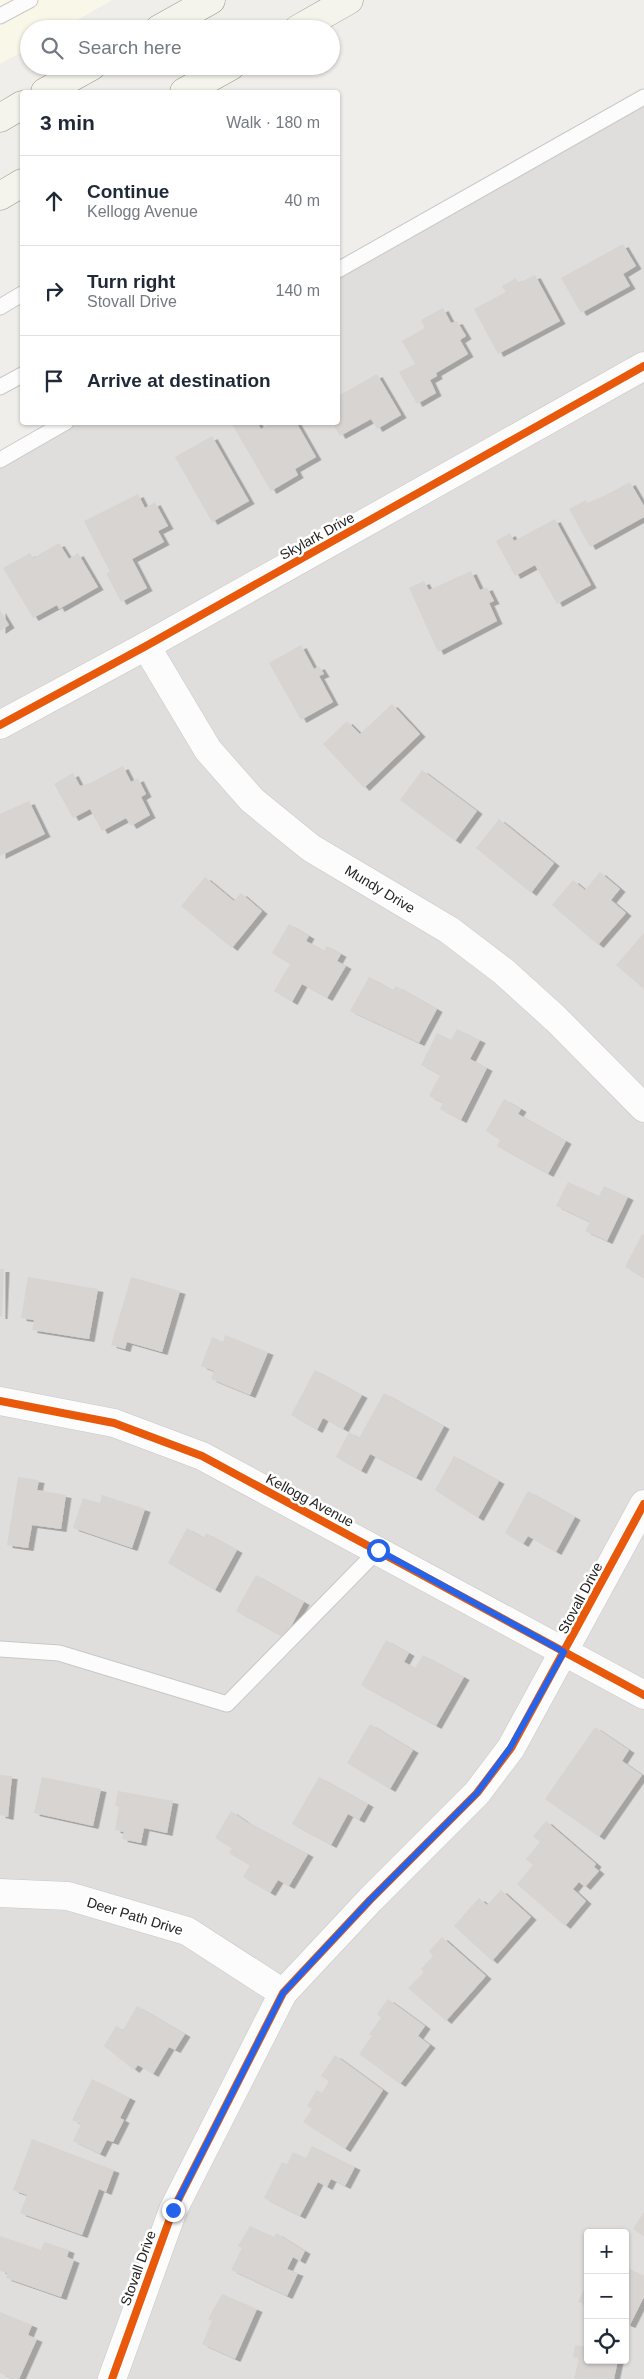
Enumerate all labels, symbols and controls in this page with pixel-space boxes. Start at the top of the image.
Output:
search box [20,20,340,75]
icon: search [38,34,66,62]
text: Search here [78,37,182,58]
text: 3 min [40,111,95,134]
text: Walk · 180 m [226,114,320,131]
text: Continue [87,181,169,202]
icon: ahead [40,187,68,215]
text: 40 m [284,192,320,209]
text: Kellogg Avenue [87,203,198,220]
text: Turn right [87,271,175,292]
icon: right [40,277,68,305]
text: 140 m [276,282,320,299]
text: Stovall Drive [87,293,177,310]
icon: arrive [40,367,68,395]
text: Arrive at destination [87,370,271,391]
street label: Skylark Drive [277,509,357,563]
street label: Mundy Drive [342,862,418,916]
street label: Kellogg Avenue [263,1470,357,1530]
route start [367,1539,390,1562]
street label: Stovall Drive [554,1559,606,1636]
street label: Deer Path Drive [85,1894,185,1938]
route end [162,2199,185,2222]
street label: Stovall Drive [117,2228,159,2308]
map controls [584,2229,629,2364]
button: + [584,2229,629,2274]
button: − [584,2274,629,2319]
button: locate [584,2319,629,2364]

